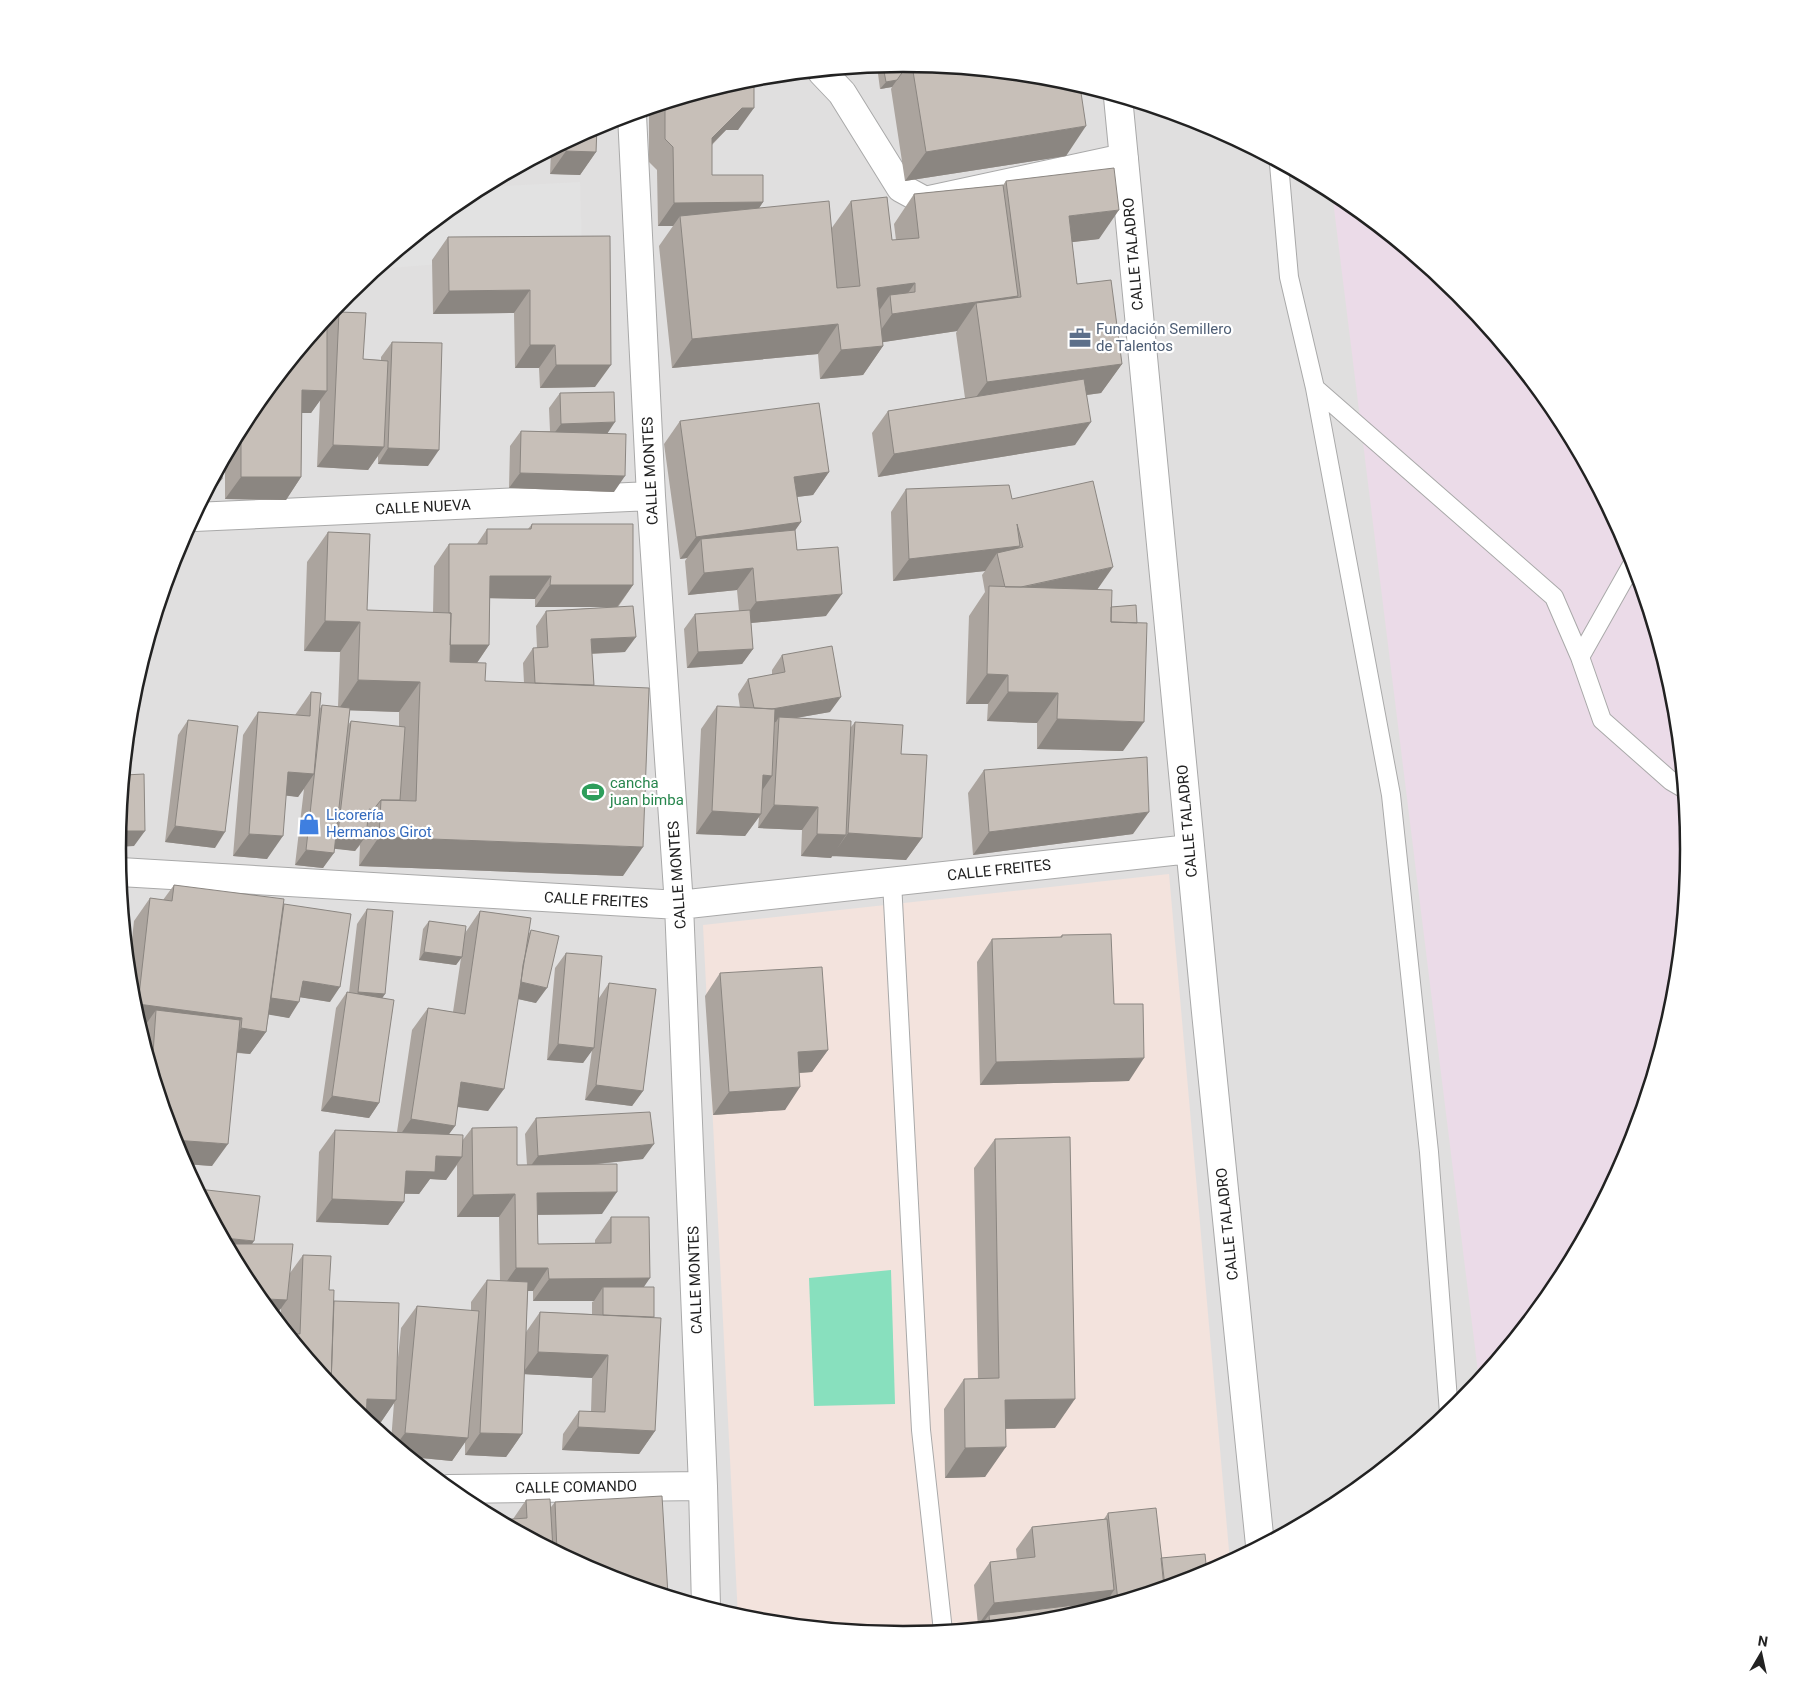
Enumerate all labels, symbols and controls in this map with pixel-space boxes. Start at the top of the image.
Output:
street label: CALLE TALADRO [1119,197,1147,311]
place label: Fundación Semillero de Talentos [1096,320,1232,355]
office icon: Fundación Semillero de Talentos [1067,325,1093,351]
street label: CALLE MONTES [638,416,662,526]
street label: CALLE NUEVA [375,495,471,518]
street label: CALLE TALADRO [1173,764,1201,878]
place label: cancha juan bimba [609,774,684,809]
sports icon: cancha juan bimba [580,779,606,805]
place label: Licorería Hermanos Girot [326,806,432,841]
shop icon: Licorería Hermanos Girot [296,811,322,837]
street label: CALLE MONTES [664,820,690,930]
street label: CALLE FREITES [946,856,1052,884]
street label: CALLE FREITES [543,888,649,912]
street label: CALLE TALADRO [1212,1167,1242,1281]
street label: CALLE MONTES [684,1226,706,1334]
street label: CALLE COMANDO [515,1477,637,1497]
north arrow [1736,1629,1786,1679]
text: N [1757,1632,1769,1650]

